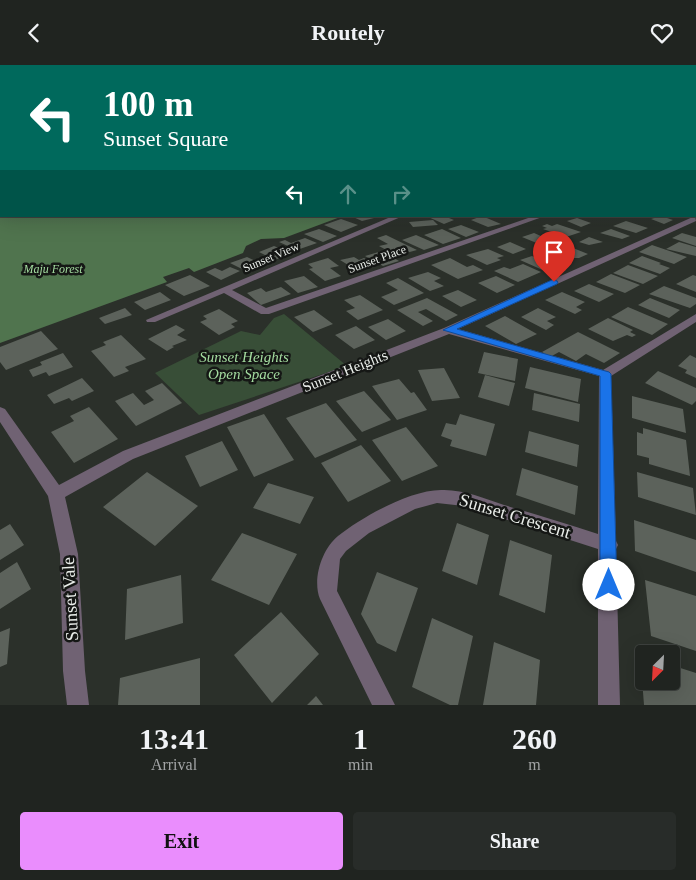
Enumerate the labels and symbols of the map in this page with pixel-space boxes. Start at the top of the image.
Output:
pin [533,231,575,282]
street label: Sunset View [241,239,302,275]
street label: Sunset Place [346,242,408,276]
park label: Maju Forest [22,262,83,276]
street label: Sunset Heights [300,347,390,395]
park label: Sunset Heights Open Space [199,349,289,382]
street label: Sunset Crescent [457,490,573,542]
street label: Sunset Vale [58,556,82,642]
position arrow [582,558,634,610]
north arrow [635,645,680,690]

